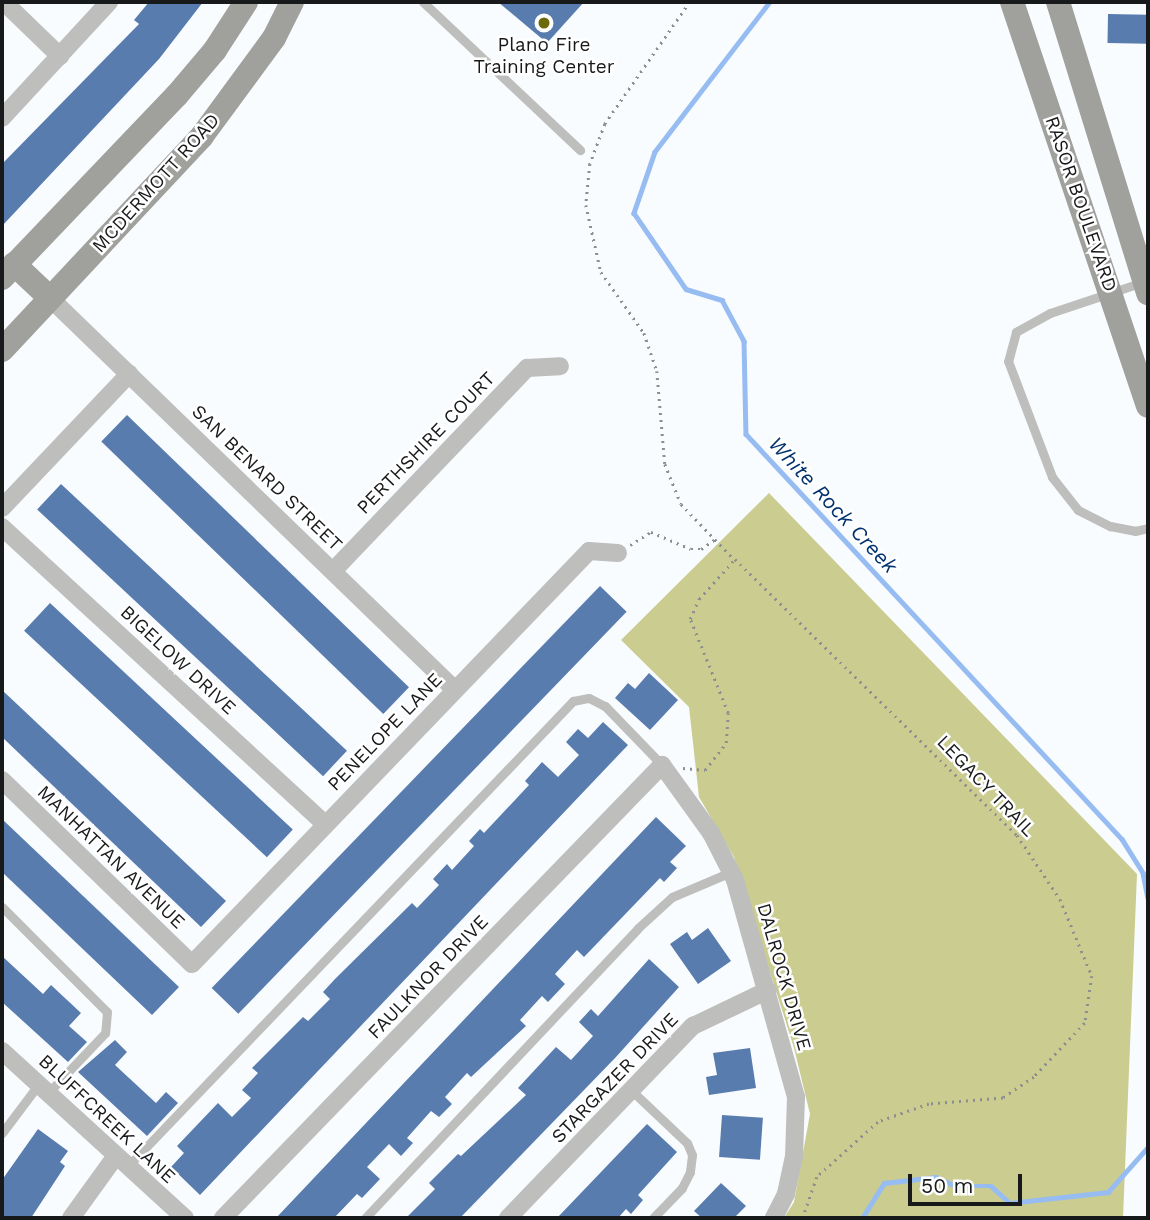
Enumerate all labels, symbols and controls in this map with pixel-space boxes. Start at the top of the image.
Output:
marker: Plano Fire Training Center [536,15,552,31]
place label: Plano Fire Training Center [474,34,614,78]
street label: MCDERMOTT ROAD [87,109,225,257]
street label: RASOR BOULEVARD [1040,113,1122,295]
street label: PERTHSHIRE COURT [352,367,500,519]
street label: SAN BENARD STREET [187,400,347,556]
water label: White Rock Creek [763,431,903,579]
street label: BIGELOW DRIVE [115,601,241,719]
street label: PENELOPE LANE [323,668,447,796]
street label: LEGACY TRAIL [932,730,1040,842]
street label: MANHATTAN AVENUE [32,780,190,934]
street label: DALROCK DRIVE [752,901,816,1053]
street label: FAULKNOR DRIVE [363,910,493,1044]
street label: STARGAZER DRIVE [547,1008,683,1148]
street label: BLUFFCREEK LANE [34,1050,180,1188]
scale bar [912,1160,1026,1204]
text: 50 m [921,1173,973,1198]

